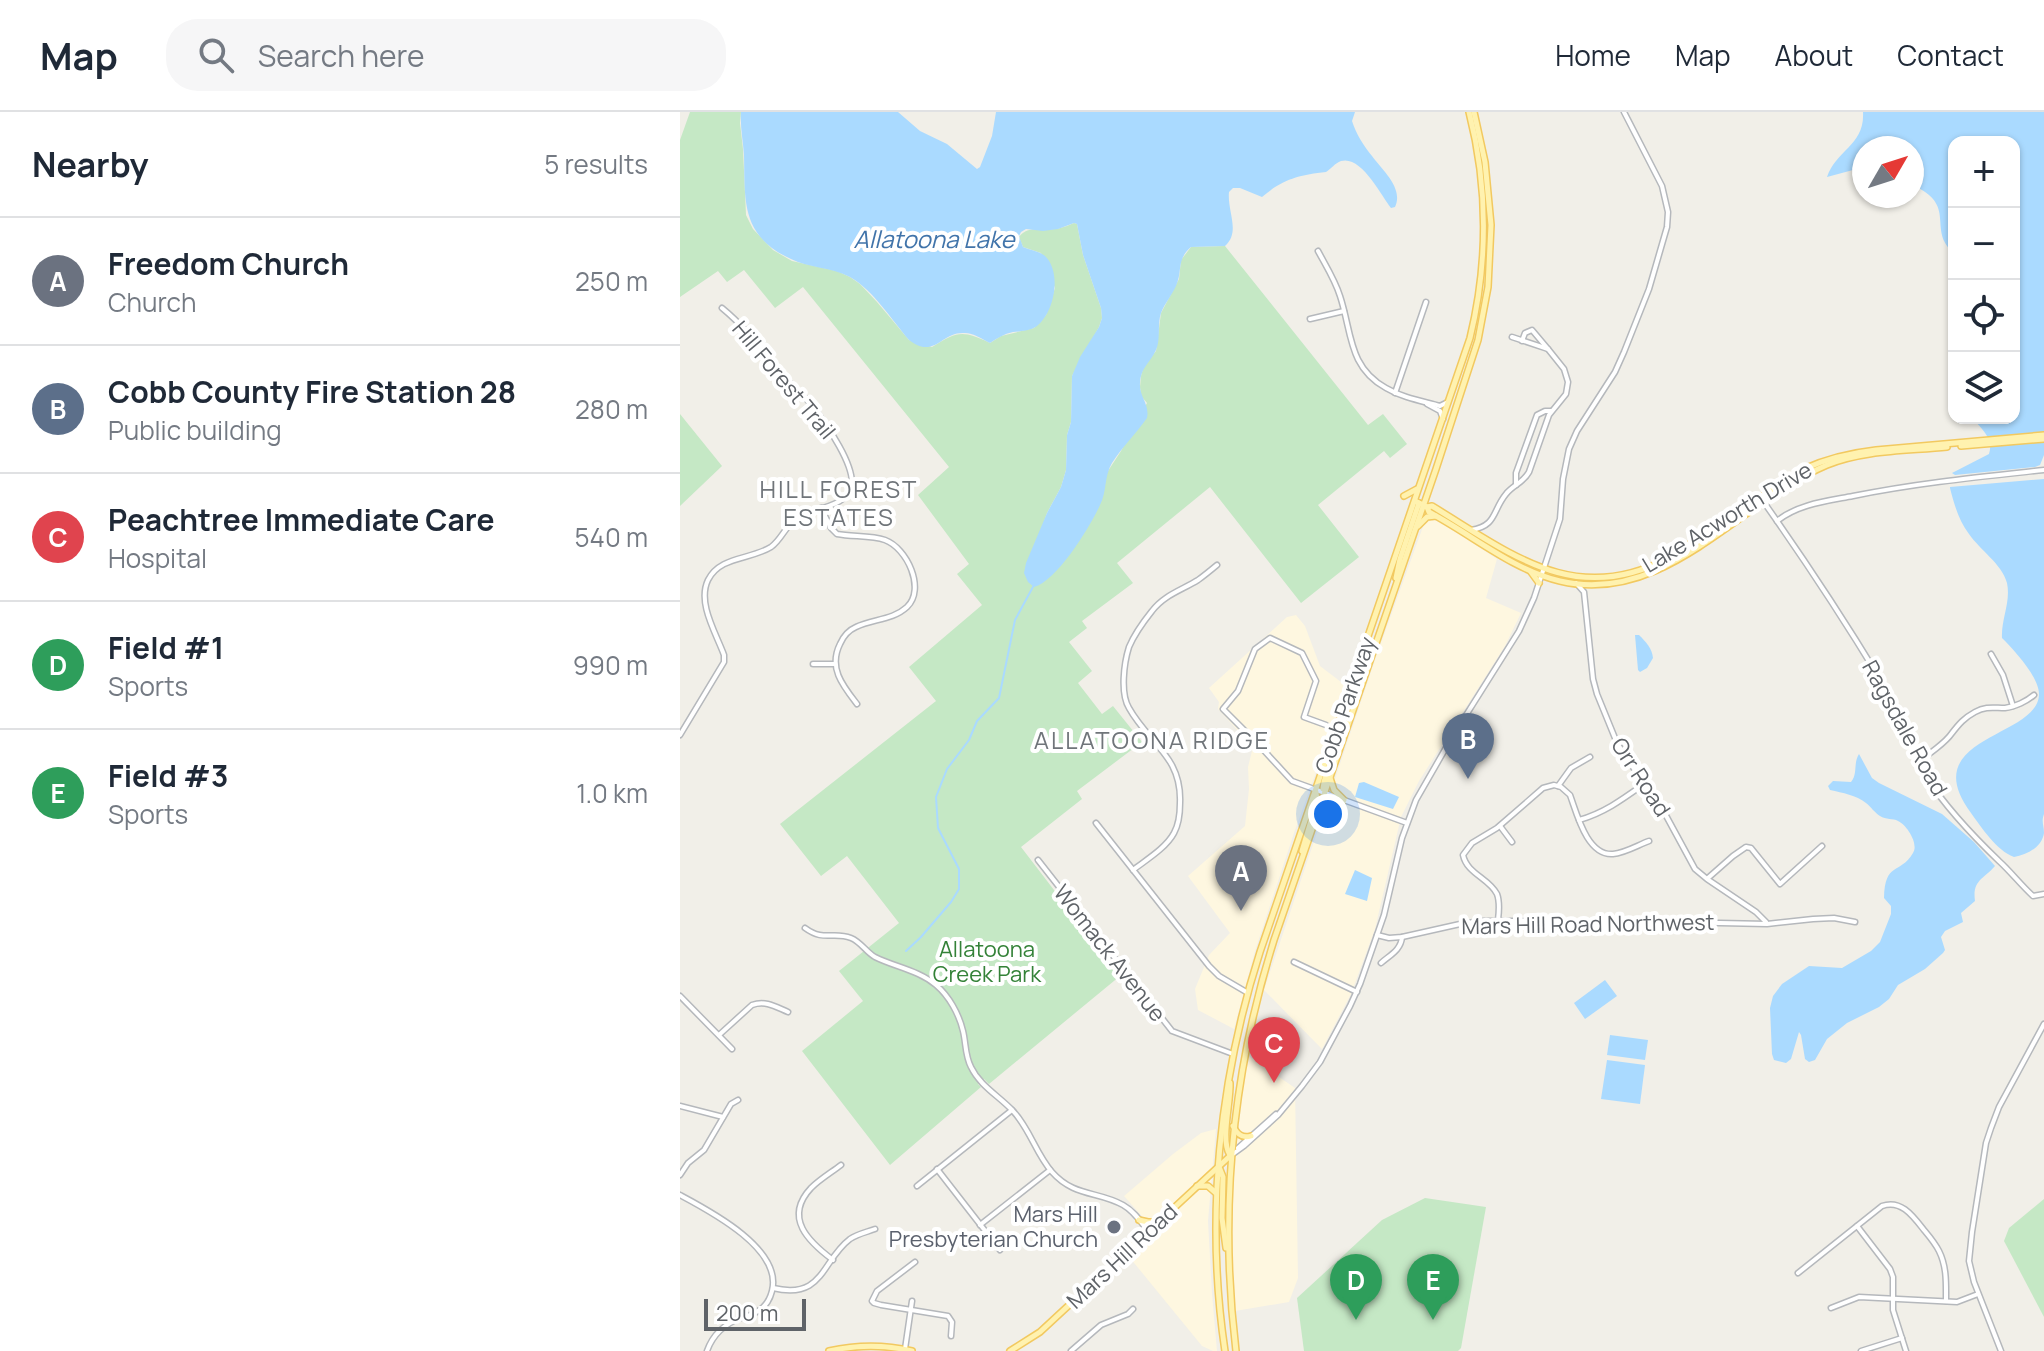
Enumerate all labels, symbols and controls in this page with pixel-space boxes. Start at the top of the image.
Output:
search box [166,19,726,91]
text: Map [40,29,118,81]
icon: search [194,33,238,77]
text: Search here [258,35,425,76]
text: Home [1555,36,1631,74]
text: Map [1675,36,1731,74]
text: About [1775,36,1853,74]
text: Contact [1897,36,2004,74]
north arrow [1852,136,1924,208]
map controls [1948,136,2020,424]
button: + [1948,136,2020,208]
text: Nearby [32,141,148,187]
text: 5 results [544,146,648,182]
button: − [1948,208,2020,280]
water label: Allatoona Lake [854,222,1016,255]
text: Freedom Church [108,243,349,284]
text: A [49,263,67,299]
text: 250 m [575,263,648,299]
button: locate [1948,280,2020,352]
text: Church [108,284,196,320]
street label: Hill Forest Trail [726,314,842,446]
button: layers [1948,352,2020,424]
text: Cobb County Fire Station 28 [108,371,516,412]
text: B [50,391,66,427]
text: 280 m [575,391,648,427]
text: Public building [108,412,282,448]
street label: Lake Acworth Drive [1637,454,1817,579]
district label: HILL FOREST ESTATES [760,472,918,533]
text: Peachtree Immediate Care [108,499,495,540]
text: C [48,519,68,555]
text: 540 m [575,519,648,555]
text: Hospital [108,540,207,576]
text: Field #1 [108,627,224,668]
street label: Cobb Parkway [1308,632,1382,777]
text: D [49,647,67,683]
text: 990 m [573,647,648,683]
street label: Ragsdale Road [1855,655,1955,801]
text: Sports [108,668,188,704]
pin: B [1442,713,1494,779]
district label: ALLATOONA RIDGE [1034,723,1270,756]
street label: Orr Road [1604,732,1678,822]
text: Field #3 [108,755,229,796]
text: E [50,775,66,811]
text: 1.0 km [576,775,648,811]
your location [1308,794,1348,834]
text: Sports [108,796,188,832]
pin: A [1215,845,1267,911]
street label: Womack Avenue [1047,878,1173,1028]
street label: Mars Hill Road Northwest [1461,907,1715,941]
park label: Allatoona Creek Park [933,934,1042,989]
pin: C [1248,1017,1300,1083]
street label: Mars Hill Road [1060,1197,1184,1315]
place label: Mars Hill Presbyterian Church [889,1199,1098,1254]
marker: Mars Hill Presbyterian Church [1105,1218,1123,1236]
pin: D [1330,1254,1382,1320]
pin: E [1407,1254,1459,1320]
scale bar [704,1295,806,1331]
text: 200 m [716,1298,778,1328]

